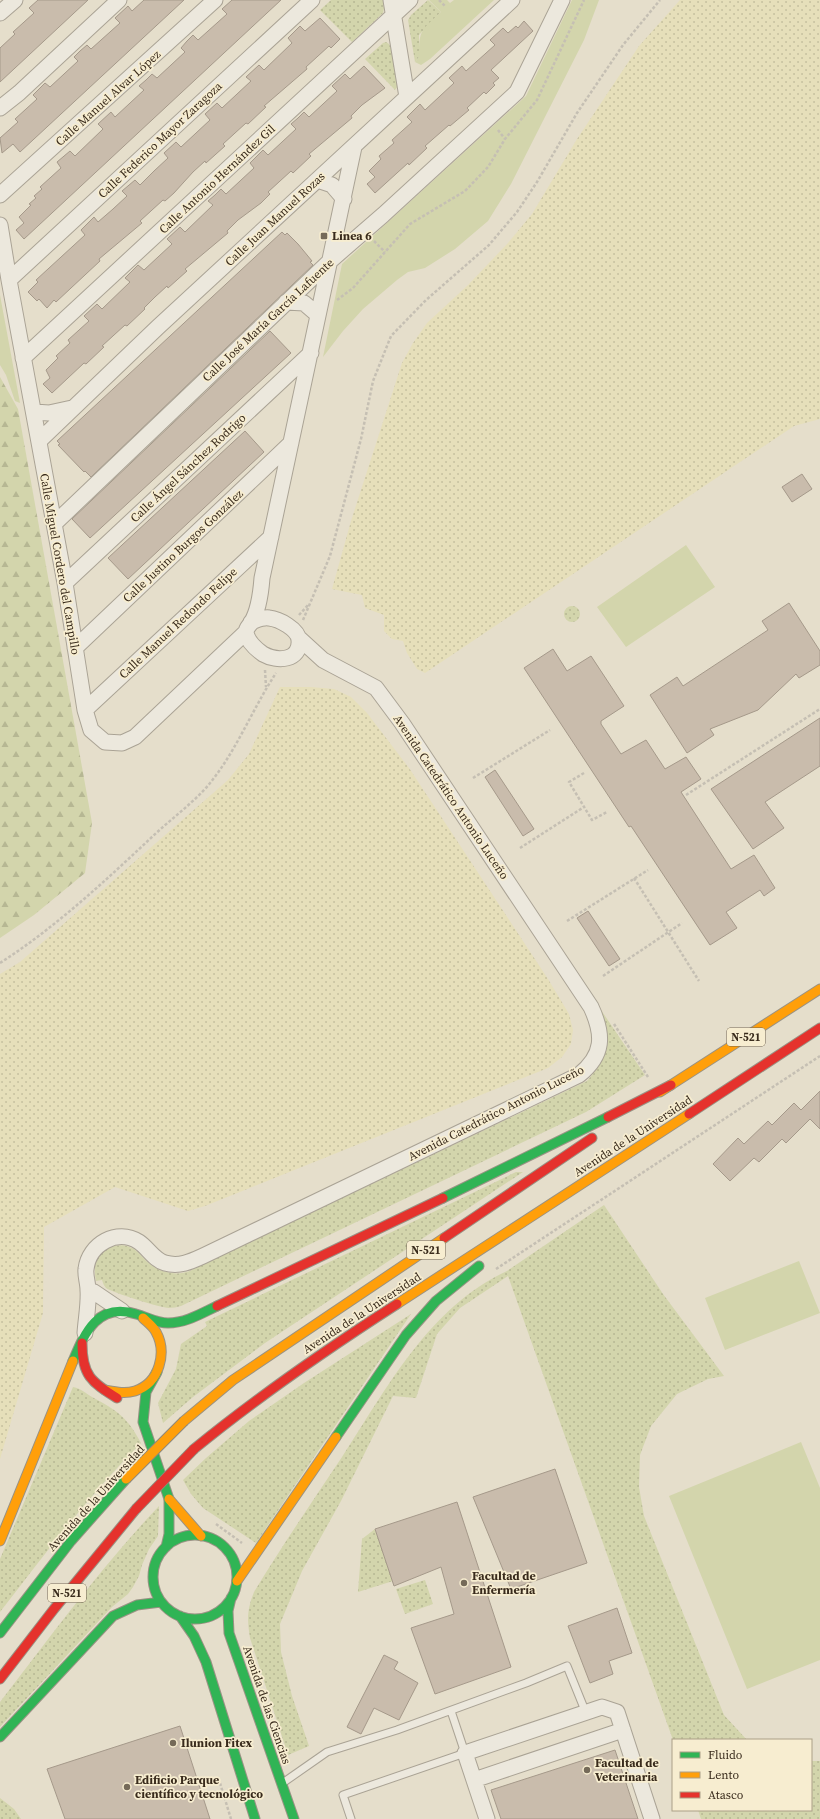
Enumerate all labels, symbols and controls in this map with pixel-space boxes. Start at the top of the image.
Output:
street label: Calle Manuel Alvar López [52,46,164,150]
street label: Calle Federico Mayor Zaragoza [95,78,226,202]
street label: Calle Antonio Hernández Gil [156,121,279,237]
street label: Calle Juan Manuel Rozas [222,168,328,270]
place label: Linea 6 [332,228,372,244]
marker: Linea 6 [319,231,329,241]
street label: Calle José María García Lafuente [199,255,337,385]
street label: Calle Ángel Sánchez Rodrigo [127,410,250,526]
street label: Calle Miguel Cordero del Campillo [36,472,84,656]
street label: Calle Justino Burgos González [119,486,247,606]
street label: Calle Manuel Redondo Felipe [115,564,241,682]
street label: Avenida Catedrático Antonio Luceño [390,712,512,883]
road number: N-521 [727,1028,765,1046]
street label: Avenida Catedrático Antonio Luceño [405,1061,587,1164]
street label: Avenida de la Universidad [571,1092,695,1180]
road number: N-521 [407,1241,445,1259]
street label: Avenida de la Universidad [300,1269,424,1357]
street label: Avenida de la Universidad [44,1441,148,1555]
place label: Facultad de Enfermería [472,1568,536,1598]
marker: Facultad de Enfermería [459,1578,469,1588]
road number: N-521 [48,1584,86,1602]
street label: Avenida de las Ciencias [239,1644,295,1766]
place label: Ilunion Fitex [181,1735,253,1751]
marker: Ilunion Fitex [168,1738,178,1748]
legend [672,1739,812,1811]
text: Fluido [708,1747,743,1763]
place label: Facultad de Veterinaria [595,1755,659,1785]
marker: Facultad de Veterinaria [582,1765,592,1775]
text: Lento [708,1767,739,1783]
place label: Edificio Parque científico y tecnológico [135,1772,263,1802]
marker: Edificio Parque científico y tecnológico [122,1782,132,1792]
text: Atasco [708,1787,744,1803]

